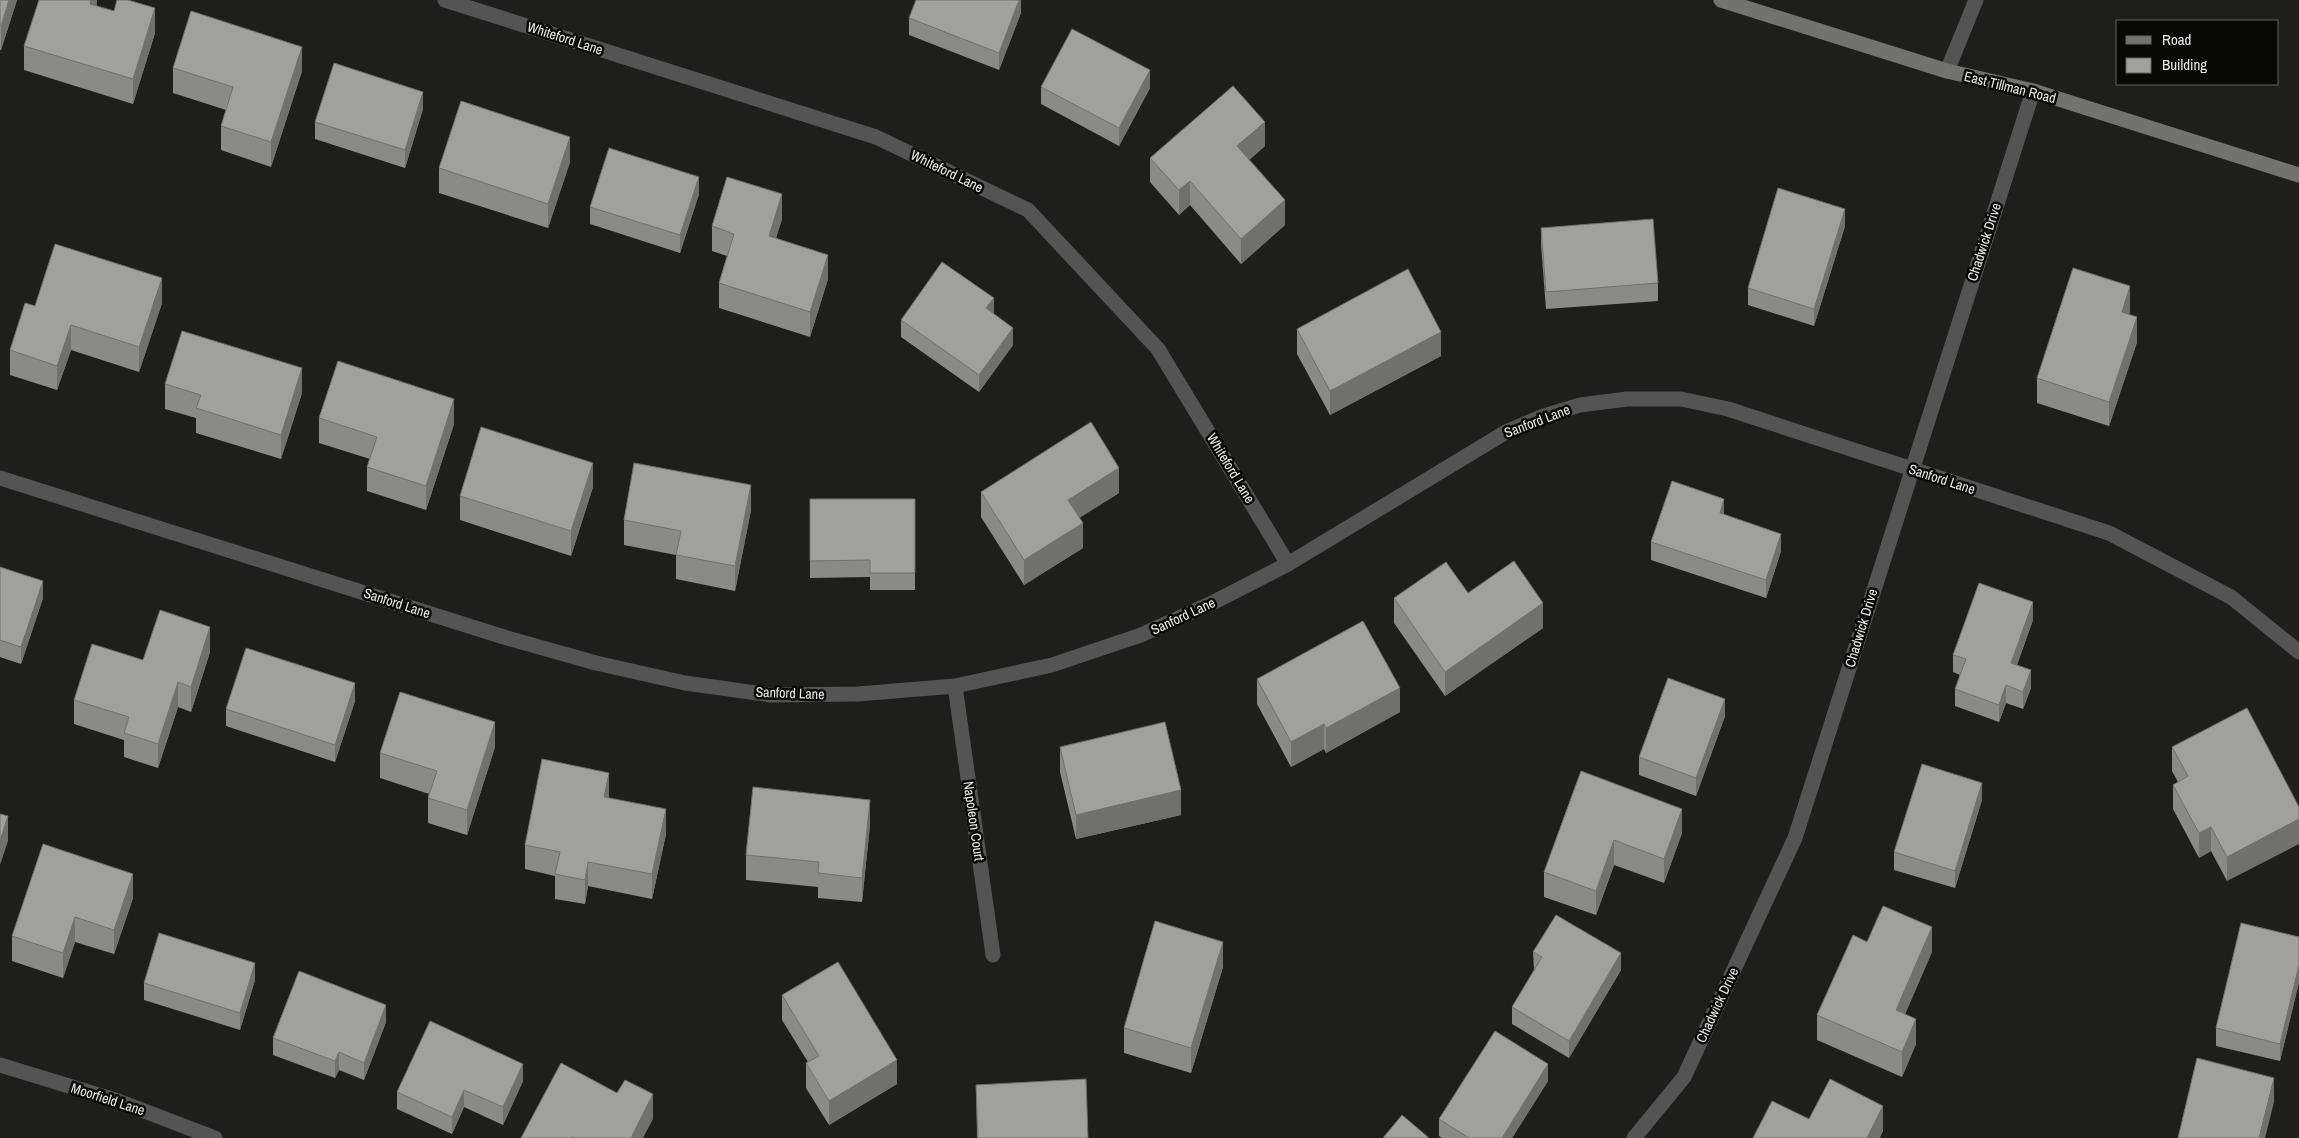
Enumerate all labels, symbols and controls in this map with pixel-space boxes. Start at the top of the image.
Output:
street label: Whiteford Lane [525,17,605,59]
legend [2116,20,2279,85]
text: Road [2162,29,2191,50]
text: Building [2162,54,2207,75]
street label: East Tillman Road [1962,67,2058,107]
street label: Whiteford Lane [908,146,986,196]
street label: Chadwick Drive [1963,201,2005,283]
street label: Sanford Lane [1502,400,1572,442]
street label: Whiteford Lane [1203,430,1259,506]
street label: Sanford Lane [1906,460,1978,498]
street label: Sanford Lane [361,584,433,622]
street label: Chadwick Drive [1841,587,1881,669]
street label: Sanford Lane [1148,593,1218,639]
street label: Sanford Lane [755,683,825,703]
street label: Napoleon Court [959,780,989,862]
street label: Chadwick Drive [1692,964,1742,1046]
street label: Moorfield Lane [69,1079,147,1119]

